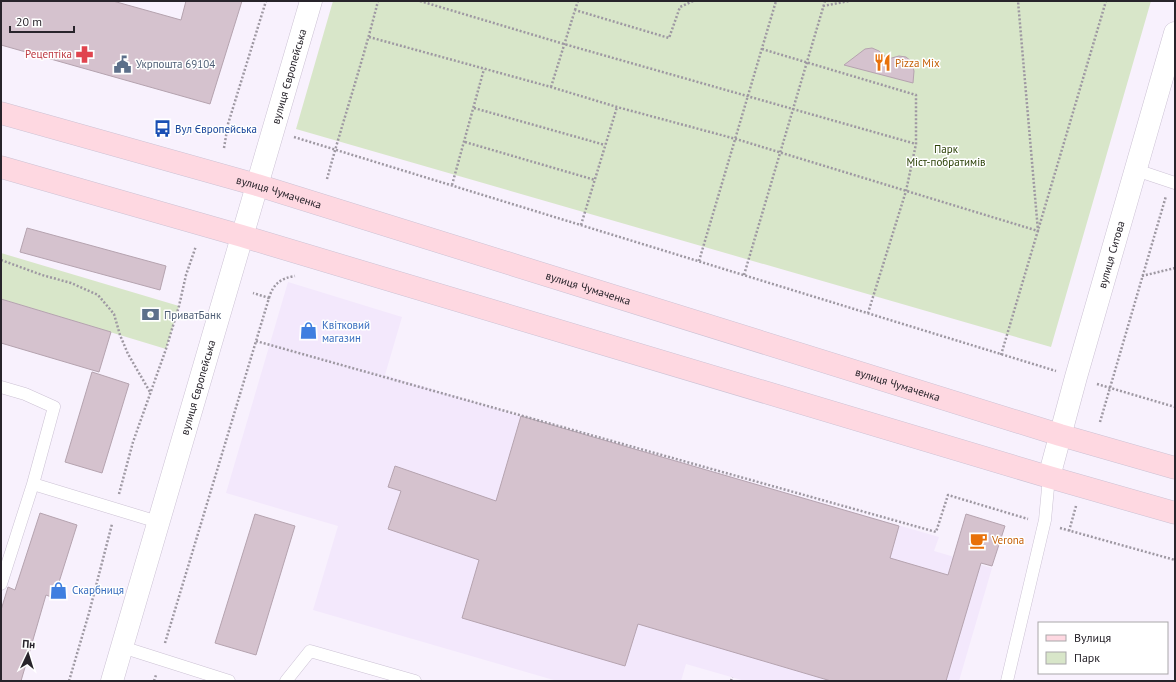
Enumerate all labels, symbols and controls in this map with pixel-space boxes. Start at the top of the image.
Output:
scale bar [10,8,74,34]
text: 20 m [16,14,42,29]
street label: вулиця Європейська [268,27,309,126]
pharmacy icon: Рецептіка [75,44,95,64]
place label: Рецептіка [25,47,72,61]
restaurant icon: Pizza Mix [872,53,892,73]
public building icon: Укрпошта 69104 [113,54,133,74]
place label: Pizza Mix [895,56,940,70]
place label: Укрпошта 69104 [136,57,215,71]
bus stop icon: Вул Європейська [152,119,172,139]
place label: Вул Європейська [175,122,257,136]
park label: Парк Міст-побратимів [906,142,986,169]
street label: вулиця Чумаченка [235,173,323,212]
street label: вулиця Ситова [1095,219,1128,290]
street label: вулиця Чумаченка [544,268,633,308]
bank icon: ПриватБанк [141,305,161,325]
place label: ПриватБанк [164,308,222,322]
place label: Квітковий магазин [322,318,370,345]
shop icon: Квітковий магазин [299,321,319,341]
street label: вулиця Європейська [177,338,218,436]
street label: вулиця Чумаченка [853,365,942,404]
cafe icon: Verona [969,530,989,550]
place label: Verona [991,533,1024,547]
shop icon: Скарбниця [49,580,69,600]
place label: Скарбниця [72,583,124,597]
legend [1038,622,1168,674]
text: Вулиця [1074,630,1111,645]
north arrow [8,634,48,674]
text: Пн [22,637,36,651]
text: Парк [1074,650,1100,665]

